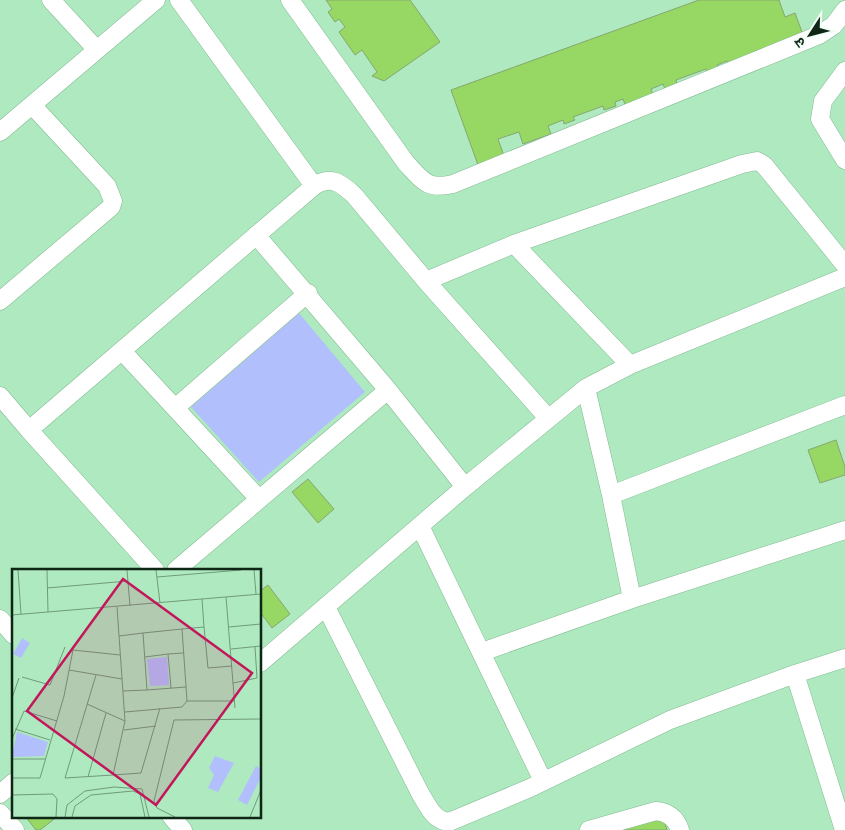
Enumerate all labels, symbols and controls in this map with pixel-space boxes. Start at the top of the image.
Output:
north arrow [785,10,835,60]
text: उ [789,33,809,51]
inset map [12,569,261,818]

